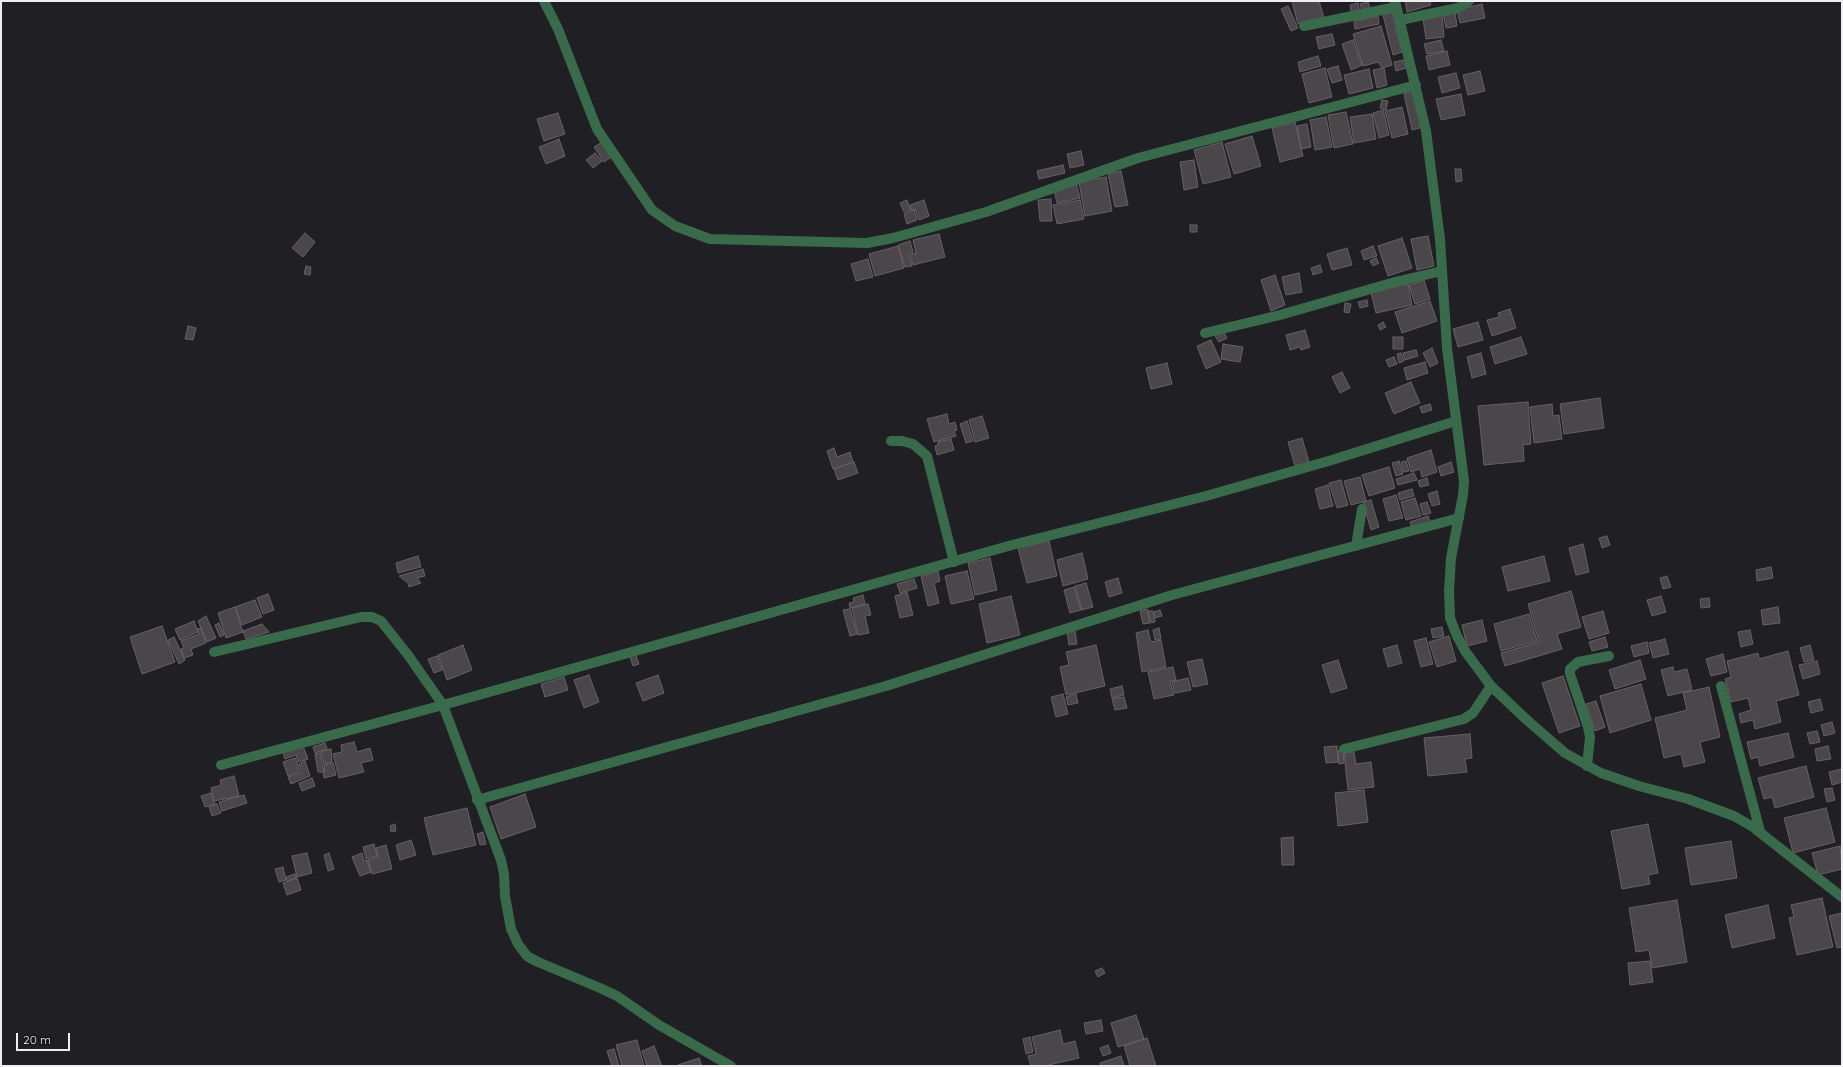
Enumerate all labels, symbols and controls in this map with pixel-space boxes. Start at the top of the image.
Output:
scale bar [18,1025,72,1051]
text: 20 m [23,1032,51,1047]

